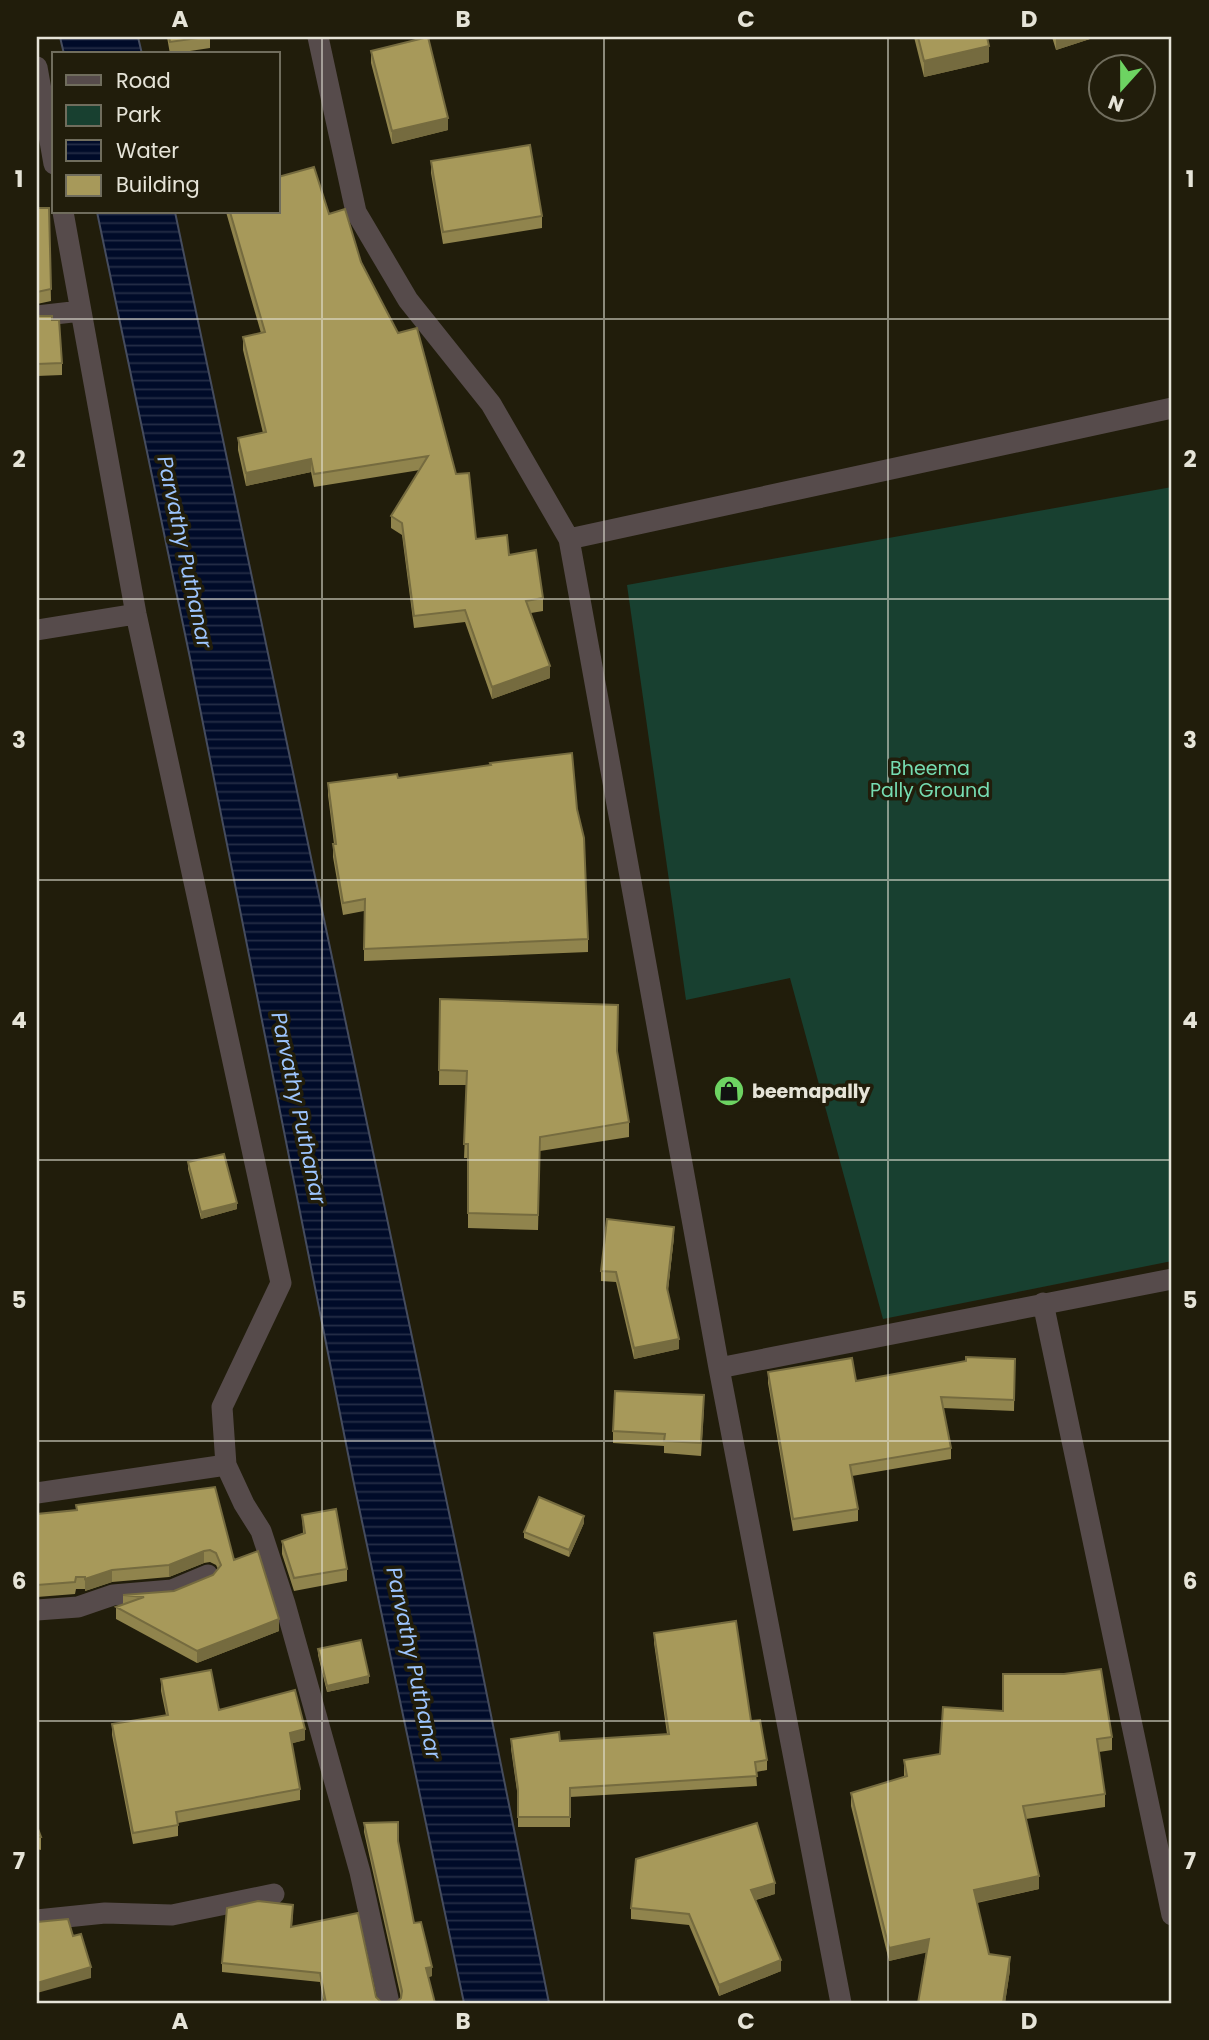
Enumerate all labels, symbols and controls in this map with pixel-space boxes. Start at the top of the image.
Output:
text: A [172,3,189,35]
text: B [455,3,471,35]
text: C [737,3,755,35]
text: D [1021,3,1037,35]
legend [52,52,280,214]
north arrow [1086,52,1156,122]
text: Road [116,66,171,95]
text: N [1105,88,1128,119]
text: Park [116,100,161,129]
text: Water [116,136,179,165]
text: 1 [15,163,23,195]
text: 1 [1186,163,1194,195]
text: Building [116,170,200,199]
text: 2 [12,443,26,475]
text: 2 [1183,443,1197,475]
water label: Parvathy Puthanar [150,453,220,652]
text: 3 [12,724,26,756]
text: 3 [1183,724,1197,756]
park label: Bheema Pally Ground [870,755,990,804]
text: 4 [11,1004,27,1036]
text: 4 [1182,1004,1198,1036]
water label: Parvathy Puthanar [264,1009,334,1208]
shop icon: beemapally [712,1074,746,1108]
place label: beemapally [752,1078,871,1105]
text: 5 [12,1284,26,1316]
text: 5 [1183,1284,1197,1316]
water label: Parvathy Puthanar [379,1564,449,1763]
text: 6 [12,1565,26,1597]
text: 6 [1183,1565,1197,1597]
text: 7 [13,1845,25,1877]
text: 7 [1184,1845,1196,1877]
text: A [172,2005,189,2037]
text: B [455,2005,471,2037]
text: C [737,2005,755,2037]
text: D [1021,2005,1037,2037]

